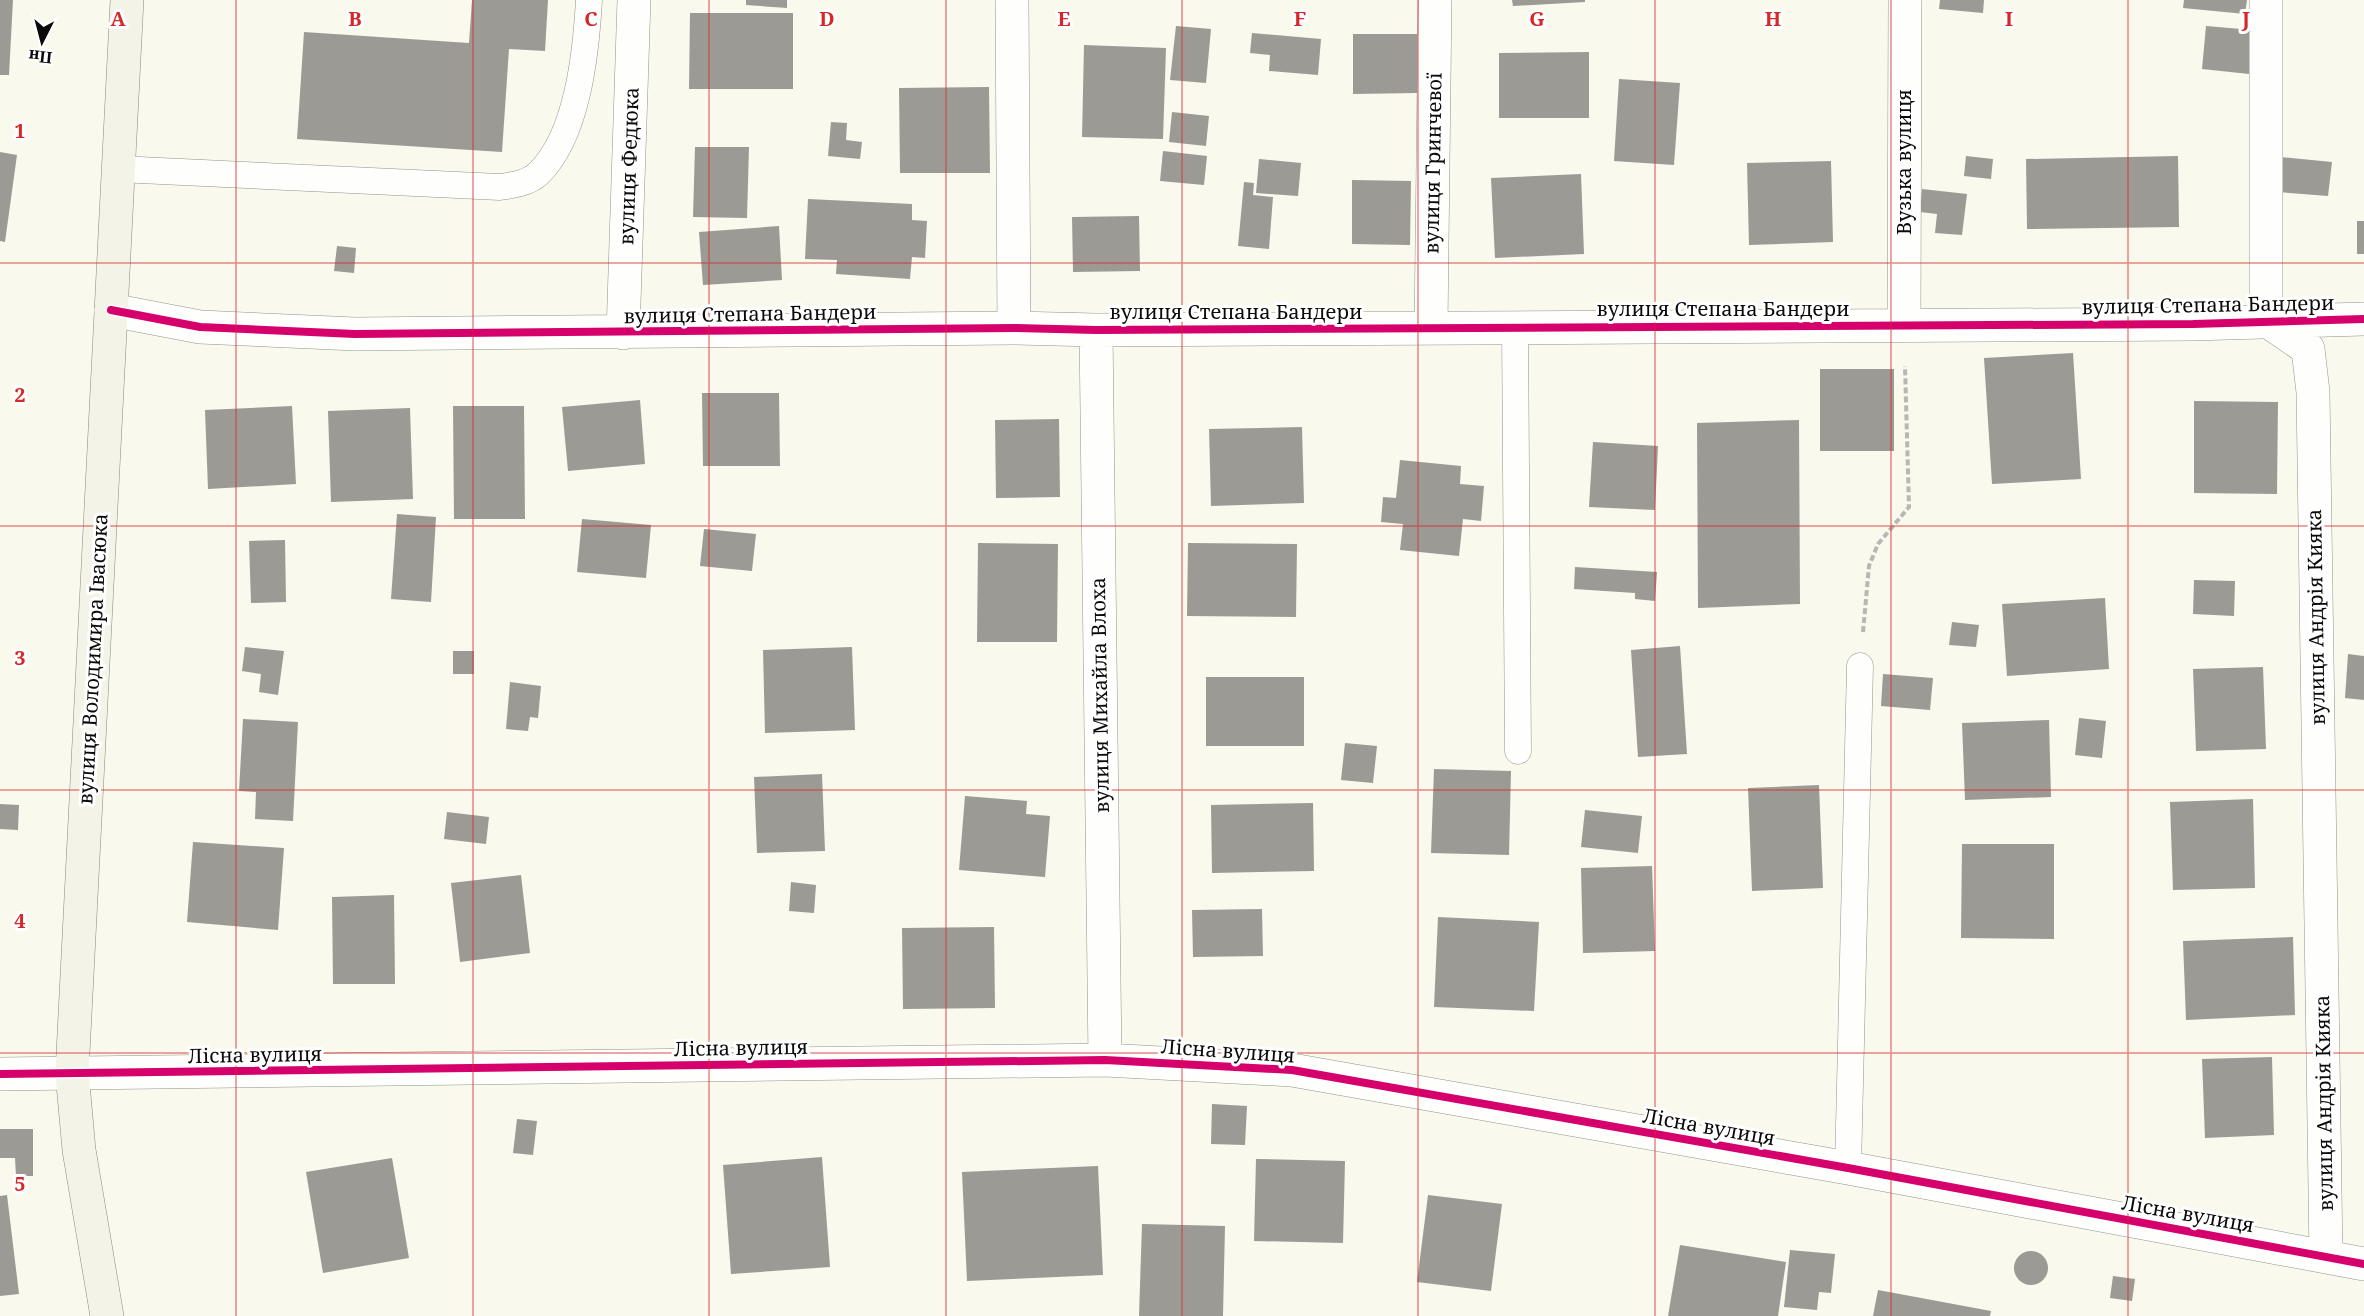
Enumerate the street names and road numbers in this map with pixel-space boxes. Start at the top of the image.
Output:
street label: вулиця Гринчевої [1417,72,1448,254]
street label: вулиця Федюка [612,87,645,245]
street label: Вузька вулиця [1890,89,1917,235]
street label: вулиця Степана Бандери [2081,289,2335,320]
street label: вулиця Степана Бандери [1597,295,1849,322]
street label: вулиця Степана Бандери [623,298,877,329]
street label: вулиця Степана Бандери [1110,298,1362,325]
street label: вулиця Андрія Кияка [2300,509,2331,725]
street label: вулиця Володимира Івасюка [71,513,114,805]
street label: вулиця Михайла Влоха [1084,577,1115,813]
street label: вулиця Андрія Кияка [2308,995,2339,1211]
street label: Лісна вулиця [1160,1032,1296,1069]
street label: Лісна вулиця [674,1033,808,1062]
street label: Лісна вулиця [188,1040,322,1069]
street label: Лісна вулиця [1641,1102,1778,1151]
street label: Лісна вулиця [2120,1189,2257,1238]

